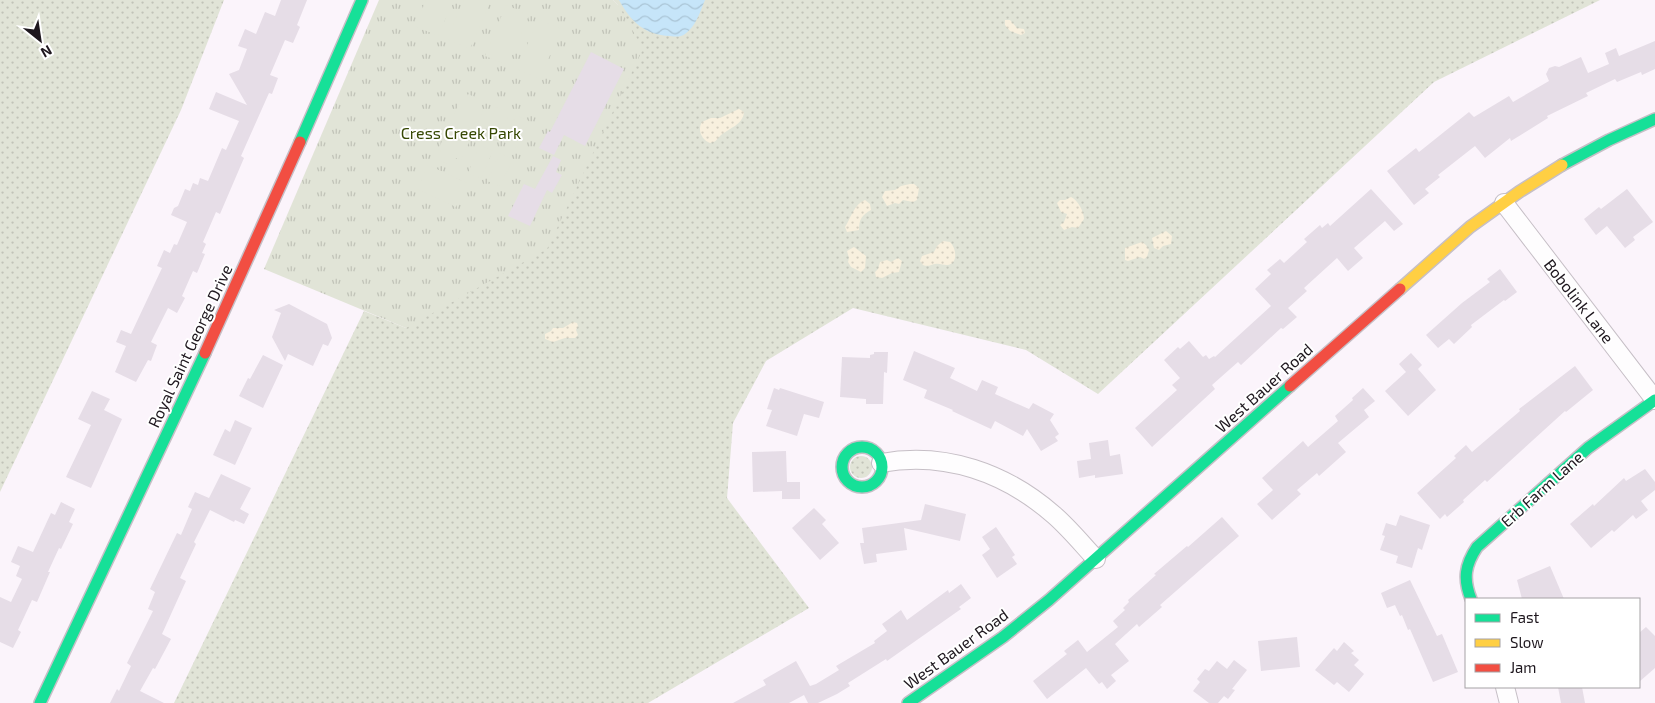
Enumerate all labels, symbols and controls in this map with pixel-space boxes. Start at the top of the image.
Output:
north arrow [15,15,65,65]
text: N [38,42,55,62]
park label: Cress Creek Park [401,123,521,142]
street label: Bobolink Lane [1541,255,1618,347]
street label: Royal Saint George Drive [143,261,236,430]
street label: West Bauer Road [1211,339,1316,436]
street label: Erb Farm Lane [1497,447,1587,530]
legend [1465,598,1640,688]
street label: West Bauer Road [900,604,1012,693]
text: Fast [1510,608,1540,626]
text: Slow [1510,633,1544,651]
text: Jam [1510,658,1536,676]

